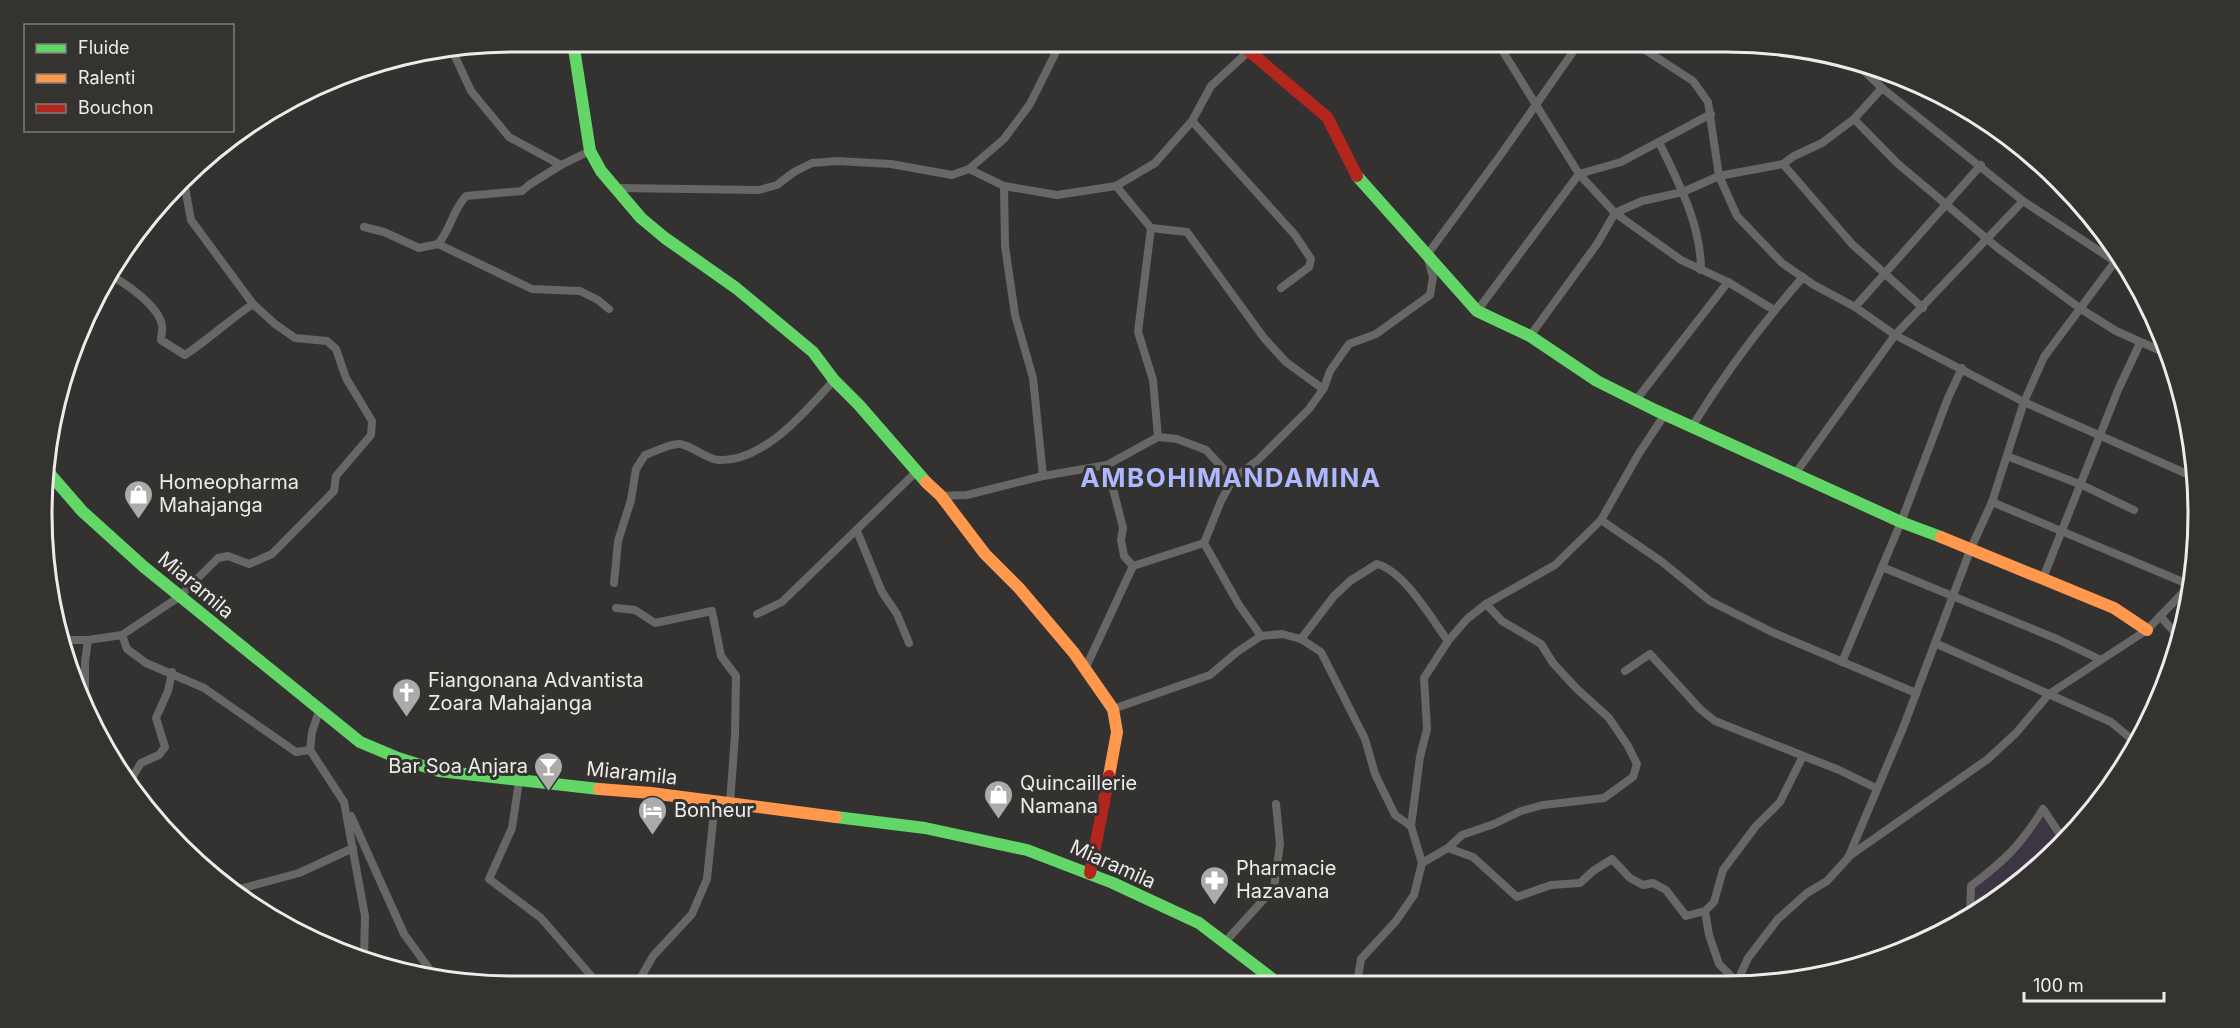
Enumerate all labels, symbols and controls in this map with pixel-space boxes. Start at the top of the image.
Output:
legend [24,24,234,132]
text: Fluide [78,37,130,58]
text: Ralenti [78,67,135,88]
text: Bouchon [78,97,154,118]
district label: AMBOHIMANDAMINA [1080,462,1382,493]
place label: Homeopharma Mahajanga [159,470,299,517]
shop icon: Homeopharma Mahajanga [122,478,154,520]
street label: Miaramila [153,546,239,624]
place label: Fiangonana Advantista Zoara Mahajanga [428,668,644,715]
church icon: Fiangonana Advantista Zoara Mahajanga [391,676,423,718]
bar icon: Bar Soa Anjara [533,750,565,792]
place label: Bar Soa Anjara [388,754,528,778]
street label: Miaramila [585,756,679,790]
place label: Quincaillerie Namana [1020,771,1137,818]
shop icon: Quincaillerie Namana [983,778,1015,820]
hotel icon: Bonheur [637,794,669,836]
place label: Bonheur [674,798,754,822]
street label: Miaramila [1066,834,1160,894]
place label: Pharmacie Hazavana [1236,856,1336,903]
pharmacy icon: Pharmacie Hazavana [1199,864,1231,906]
scale bar [2024,965,2164,1003]
text: 100 m [2033,975,2084,996]

